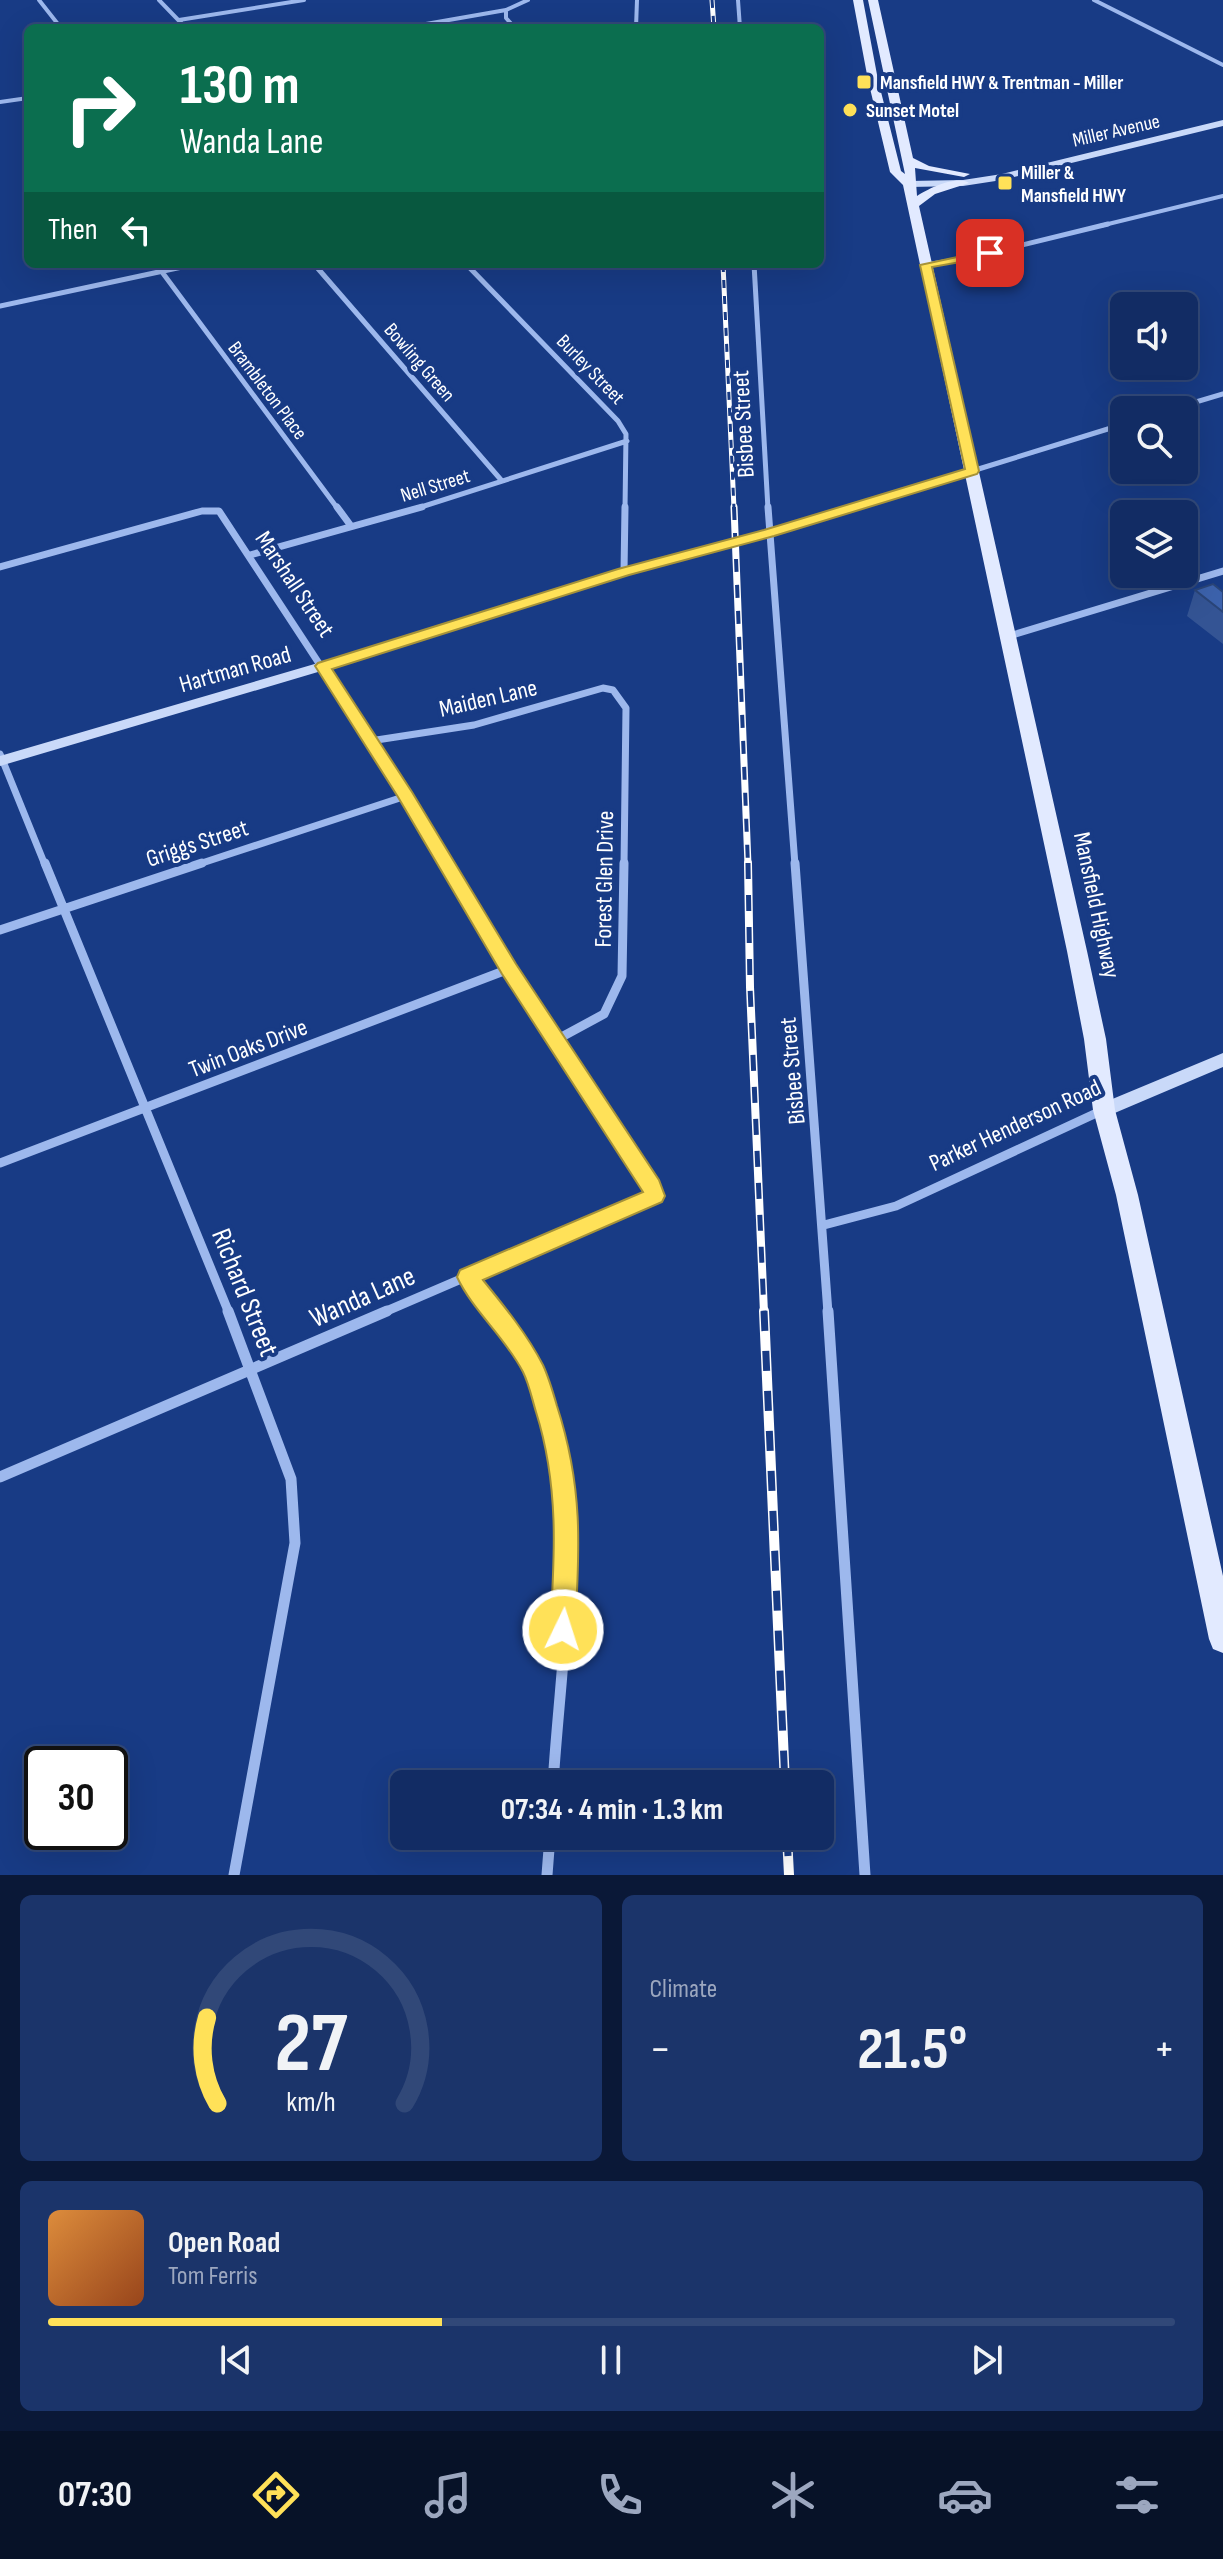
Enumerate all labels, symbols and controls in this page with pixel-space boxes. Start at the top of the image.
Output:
text: 130 m [180,53,300,120]
icon: right [48,56,152,160]
place label: Mansfield HWY & Trentman - Miller [880,71,1123,95]
marker: Mansfield HWY & Trentman - Miller [855,73,873,91]
place label: Sunset Motel [866,99,959,123]
marker: Sunset Motel [841,101,859,119]
street label: Miller Avenue [1070,109,1162,153]
text: Wanda Lane [180,121,323,164]
place label: Miller & Mansfield HWY [1021,161,1127,208]
marker: Miller & Mansfield HWY [996,174,1014,192]
icon: left [114,208,158,252]
text: Then [48,212,98,248]
pin [956,219,1024,287]
icon: arrive [968,231,1012,275]
map controls [1110,292,1198,588]
button: sound [1110,292,1198,380]
street label: Bowling Green [379,319,460,407]
street label: Burley Street [551,330,629,410]
street label: Brambleton Place [223,337,312,444]
street label: Bisbee Street [726,370,761,478]
button: search [1110,396,1198,484]
street label: Nell Street [398,464,473,508]
button: layers [1110,500,1198,588]
street label: Marshall Street [249,526,341,643]
street label: Hartman Road [176,640,294,699]
street label: Maiden Lane [436,673,540,724]
street label: Forest Glen Drive [589,810,620,948]
street label: Griggs Street [142,813,252,874]
street label: Mansfield Highway [1067,829,1126,981]
street label: Twin Oaks Drive [185,1013,312,1084]
street label: Bisbee Street [773,1016,812,1126]
street label: Parker Henderson Road [925,1073,1106,1178]
street label: Richard Street [204,1224,285,1361]
street label: Wanda Lane [305,1260,420,1335]
position arrow [521,1588,605,1672]
speed limit sign: 30 [24,1746,128,1850]
text: 07:34 · 4 min · 1.3 km [501,1792,723,1828]
text: Climate [650,1974,717,2005]
text: 27 [274,1995,348,2095]
text: 21.5° [857,2014,967,2086]
text: − [650,2023,671,2076]
text: + [1153,2023,1175,2076]
text: km/h [286,2085,335,2120]
text: Open Road [168,2225,280,2261]
text: Tom Ferris [168,2261,258,2292]
icon: previous [214,2338,258,2382]
icon: pause [589,2338,633,2382]
icon: next [965,2338,1009,2382]
icon: directions [248,2467,304,2523]
icon: music [420,2467,476,2523]
icon: phone [592,2467,648,2523]
icon: climate [765,2467,821,2523]
icon: car [937,2467,993,2523]
icon: filters [1109,2467,1165,2523]
text: 07:30 [58,2474,132,2517]

